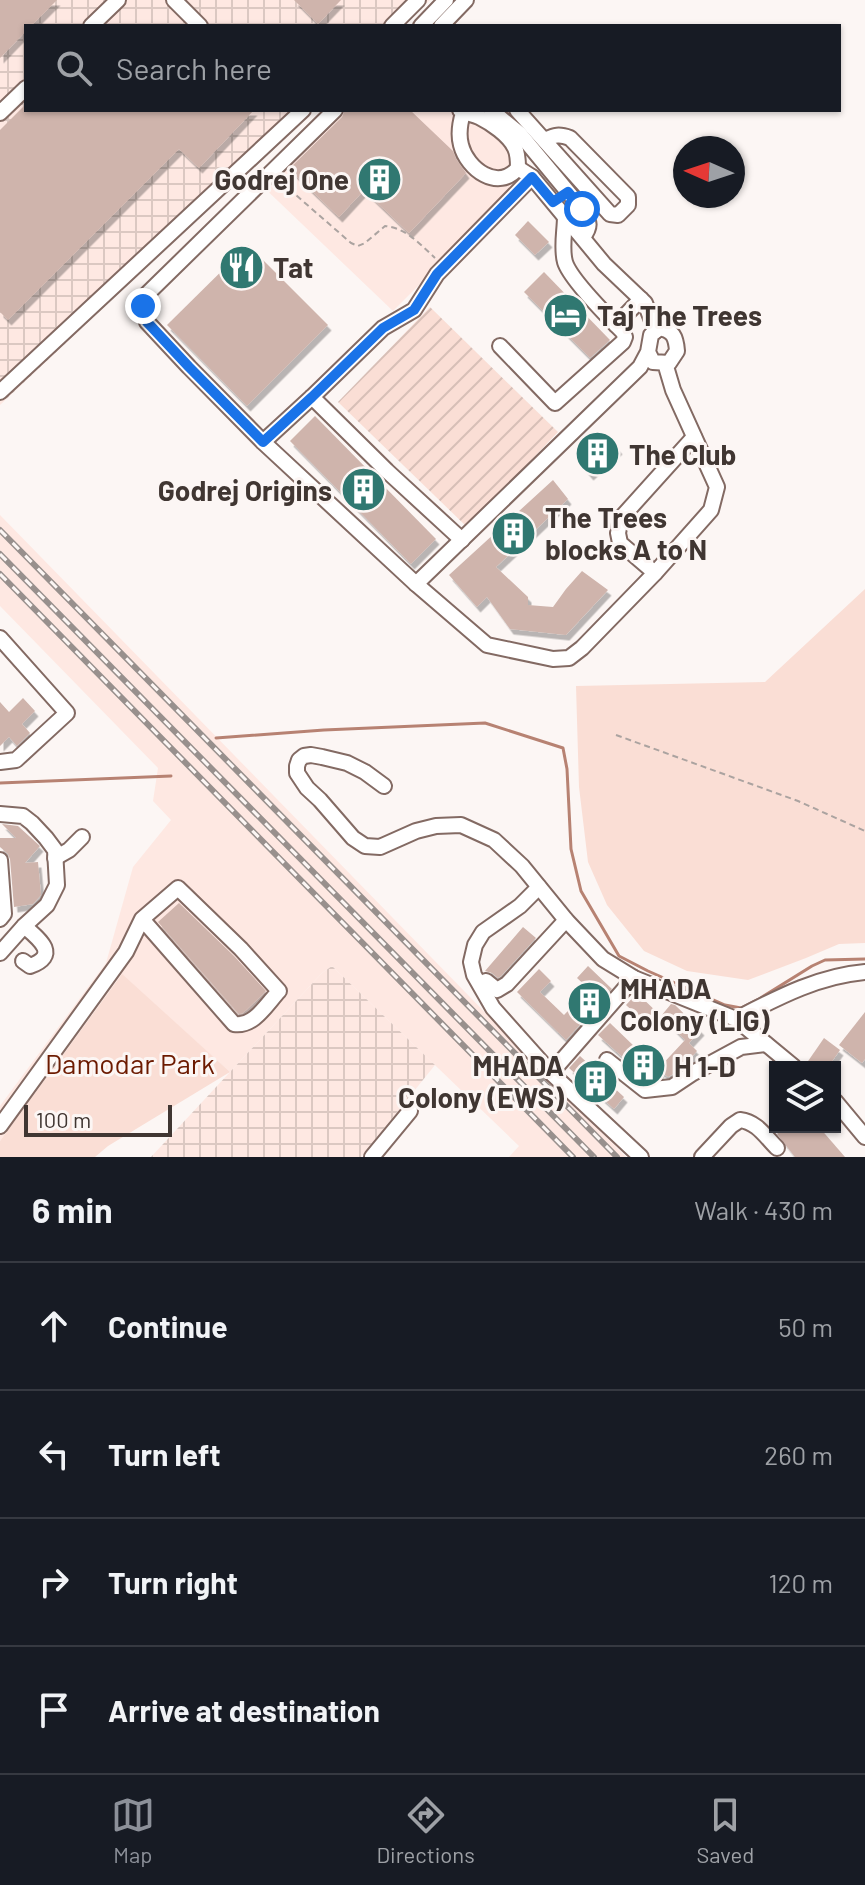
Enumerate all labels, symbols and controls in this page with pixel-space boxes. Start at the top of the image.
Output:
search box [24,24,841,112]
icon: search [52,46,96,90]
text: Search here [116,50,272,86]
north arrow [673,136,745,208]
building icon: Godrej One [356,155,404,203]
place label: Godrej One [214,162,349,196]
route start [564,191,600,227]
restaurant icon: Tat [218,243,266,291]
place label: Tat [273,250,314,284]
route end [125,288,161,324]
hotel icon: Taj The Trees [542,291,590,339]
place label: Taj The Trees [597,298,762,332]
building icon: The Club [574,430,622,478]
place label: The Club [629,437,736,471]
building icon: Godrej Origins [339,466,387,514]
place label: Godrej Origins [158,473,332,507]
place label: The Trees blocks A to N [545,500,707,566]
building icon: The Trees blocks A to N [490,509,538,557]
place label: MHADA Colony (LIG) [620,971,770,1037]
building icon: MHADA Colony (LIG) [565,980,613,1028]
building icon: H 1-D [619,1042,667,1090]
park label: Damodar Park [45,1046,215,1080]
place label: MHADA Colony (EWS) [398,1048,564,1114]
place label: H 1-D [674,1049,736,1083]
building icon: MHADA Colony (EWS) [571,1057,619,1105]
map controls [769,1061,841,1133]
button: layers [769,1061,841,1133]
scale bar [24,1101,172,1137]
text: 100 m [36,1106,91,1132]
text: 6 min [32,1189,113,1230]
text: Walk · 430 m [694,1194,833,1225]
icon: ahead [32,1304,76,1348]
text: Continue [108,1308,228,1344]
text: 50 m [778,1311,833,1342]
icon: left [32,1432,76,1476]
text: Turn left [108,1436,221,1472]
text: 260 m [764,1439,833,1470]
icon: right [32,1560,76,1604]
text: Turn right [108,1564,238,1600]
text: 120 m [769,1567,833,1598]
icon: arrive [32,1688,76,1732]
text: Arrive at destination [108,1692,380,1728]
tab: Map [111,1793,155,1867]
tab: Directions [376,1793,475,1867]
tab: Saved [696,1793,754,1867]

